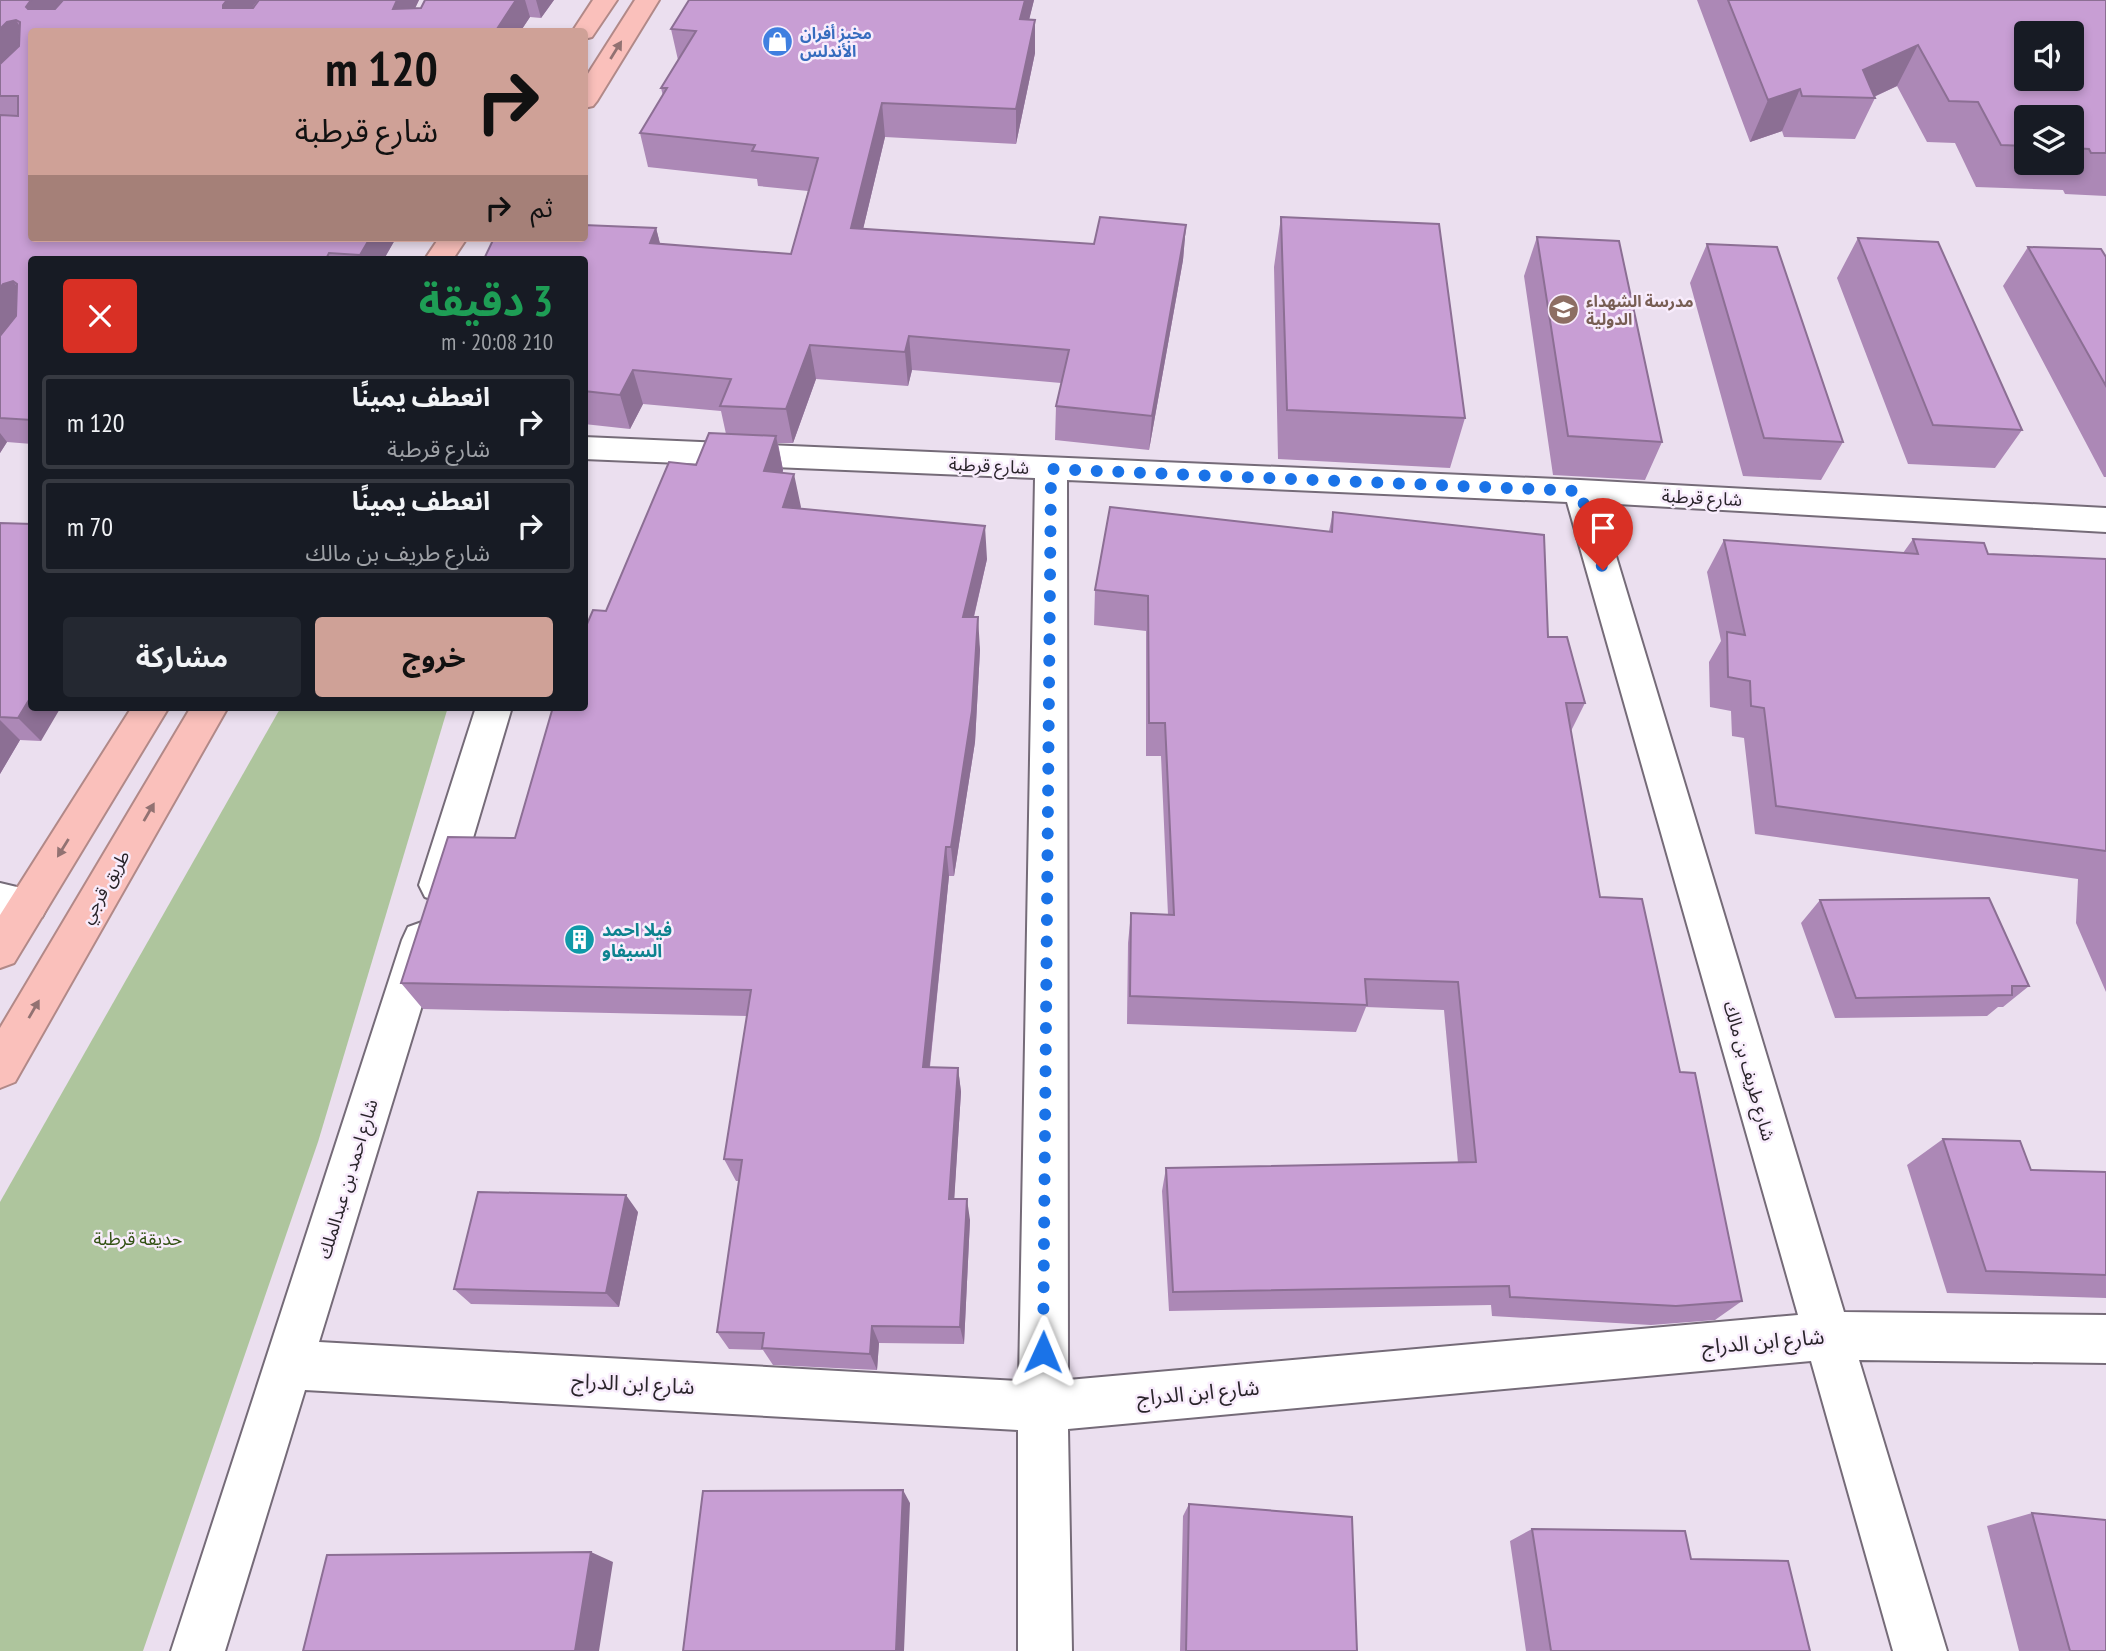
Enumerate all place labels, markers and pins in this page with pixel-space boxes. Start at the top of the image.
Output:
place label: مخبز أفران الأندلس [800,23,872,61]
shop icon: مخبز أفران الأندلس [760,25,794,59]
place label: مدرسة الشهداء الدولية [1586,291,1693,329]
school or university icon: مدرسة الشهداء الدولية [1546,293,1580,327]
pin [1573,498,1633,570]
place label: فيلا احمد السيفاو [602,918,672,962]
building icon: فيلا احمد السيفاو [562,923,596,957]

